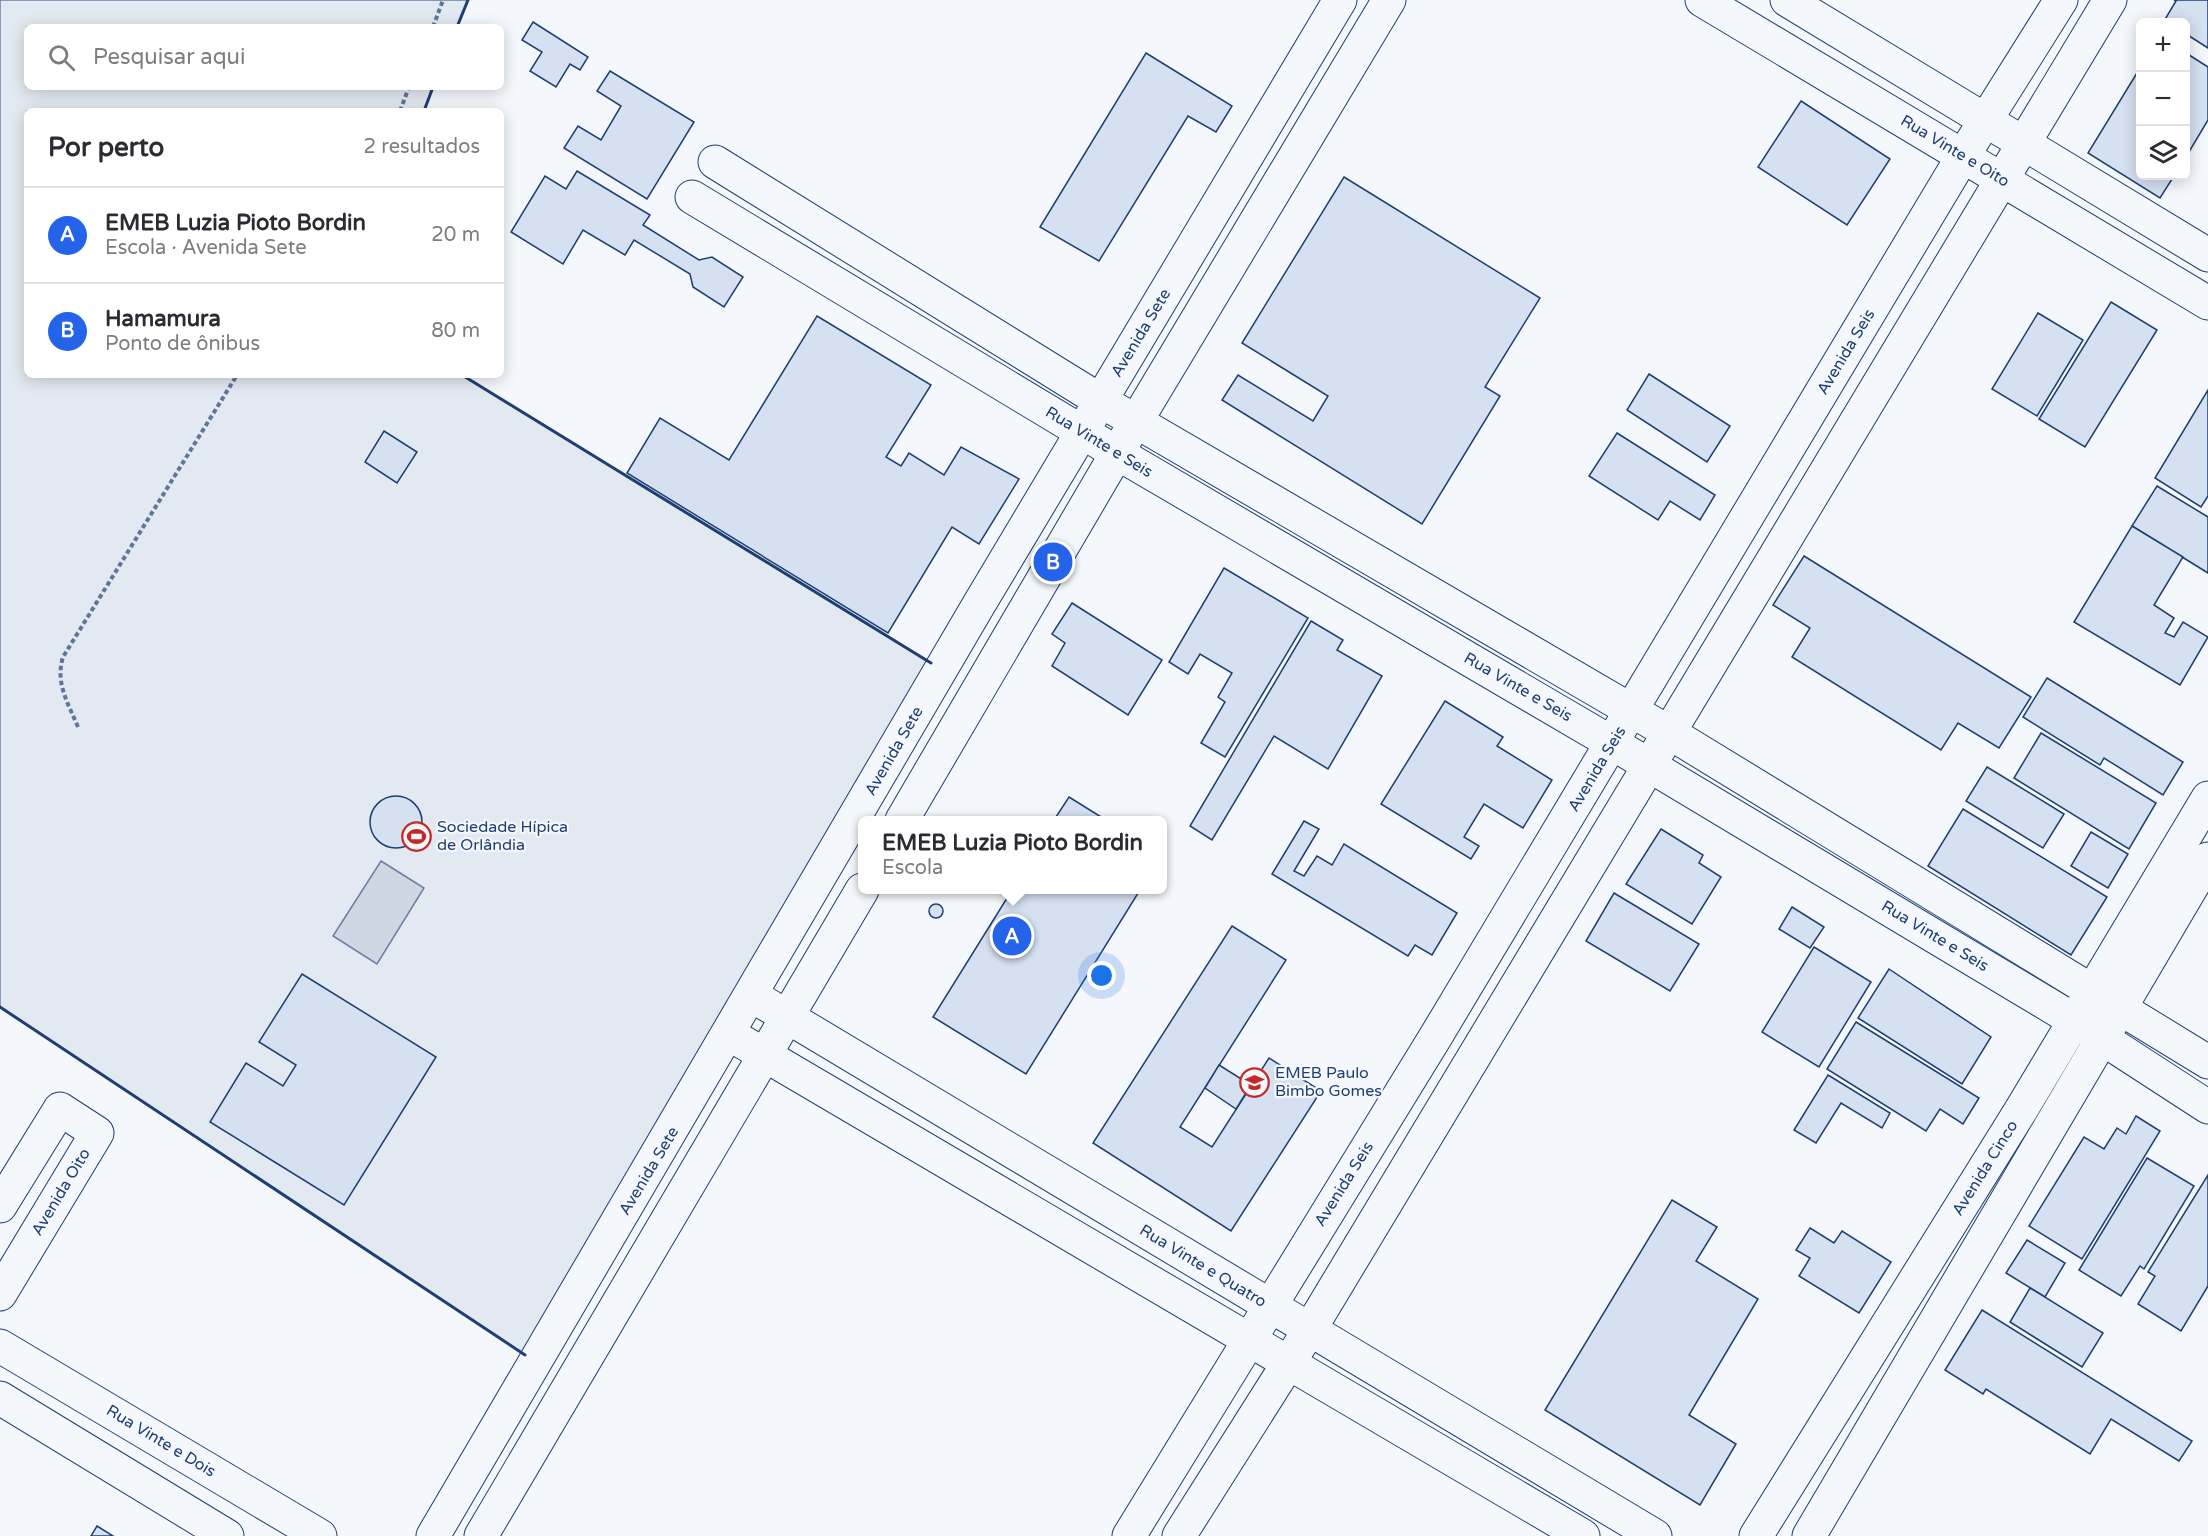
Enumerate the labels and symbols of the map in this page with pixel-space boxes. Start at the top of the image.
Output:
street label: Rua Vinte e Oito [1897,111,2013,191]
street label: Avenida Sete [1107,285,1175,381]
street label: Avenida Seis [1813,306,1879,398]
street label: Rua Vinte e Seis [1042,402,1156,482]
pin: B [1034,540,1072,584]
street label: Rua Vinte e Seis [1460,648,1576,726]
street label: Avenida Sete [860,703,928,799]
street label: Avenida Seis [1564,723,1630,815]
place label: Sociedade Hípica de Orlândia [437,817,568,855]
sports icon: Sociedade Hípica de Orlândia [400,820,432,852]
street label: Rua Vinte e Seis [1878,896,1992,976]
pin: A [992,914,1032,958]
your location [1087,961,1116,990]
place label: EMEB Paulo Bimbo Gomes [1275,1063,1382,1101]
school or university icon: EMEB Paulo Bimbo Gomes [1238,1066,1270,1098]
street label: Avenida Cinco [1948,1117,2022,1219]
street label: Avenida Sete [615,1123,683,1219]
street label: Avenida Seis [1310,1138,1378,1230]
street label: Avenida Oito [27,1145,95,1239]
street label: Rua Vinte e Quatro [1136,1220,1270,1312]
street label: Rua Vinte e Dois [103,1400,219,1482]

